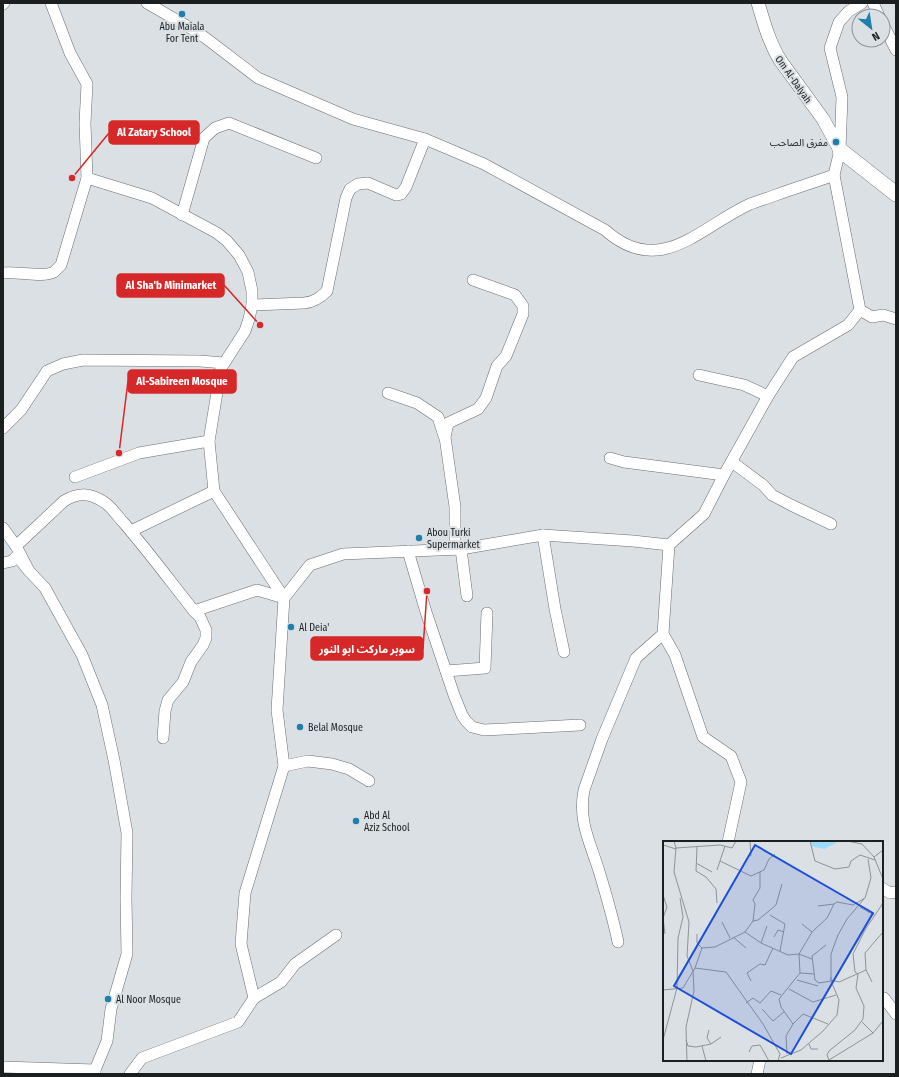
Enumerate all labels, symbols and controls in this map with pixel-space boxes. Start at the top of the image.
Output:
north arrow [851,8,891,48]
marker: Abu Maiala For Tent [177,9,187,19]
place label: Abu Maiala For Tent [160,21,205,45]
text: N [870,29,882,44]
street label: Om Al-Dalyah [772,53,814,106]
callout: Al Zatary School [109,121,199,144]
text: Al Zatary School [116,126,192,139]
place label: مفرق الصاحب [770,137,828,149]
marker: مفرق الصاحب [831,137,841,147]
callout: Al Sha'b Minimarket [117,274,224,297]
text: Al Sha'b Minimarket [125,279,217,292]
callout: Al-Sabireen Mosque [128,370,236,393]
text: Al-Sabireen Mosque [135,375,228,388]
place label: Abou Turki Supermarket [427,527,481,551]
marker: Abou Turki Supermarket [414,533,424,543]
marker: Al Deia' [286,622,296,632]
place label: Al Deia' [299,622,329,634]
callout: سوبر ماركت ابو النور [311,637,423,660]
text: سوبر ماركت ابو النور [318,643,415,656]
marker: Belal Mosque [295,722,305,732]
place label: Belal Mosque [308,722,363,734]
place label: Abd Al Aziz School [364,810,410,834]
marker: Abd Al Aziz School [351,816,361,826]
inset map [663,841,883,1061]
marker: Al Noor Mosque [103,994,113,1004]
place label: Al Noor Mosque [116,994,181,1006]

